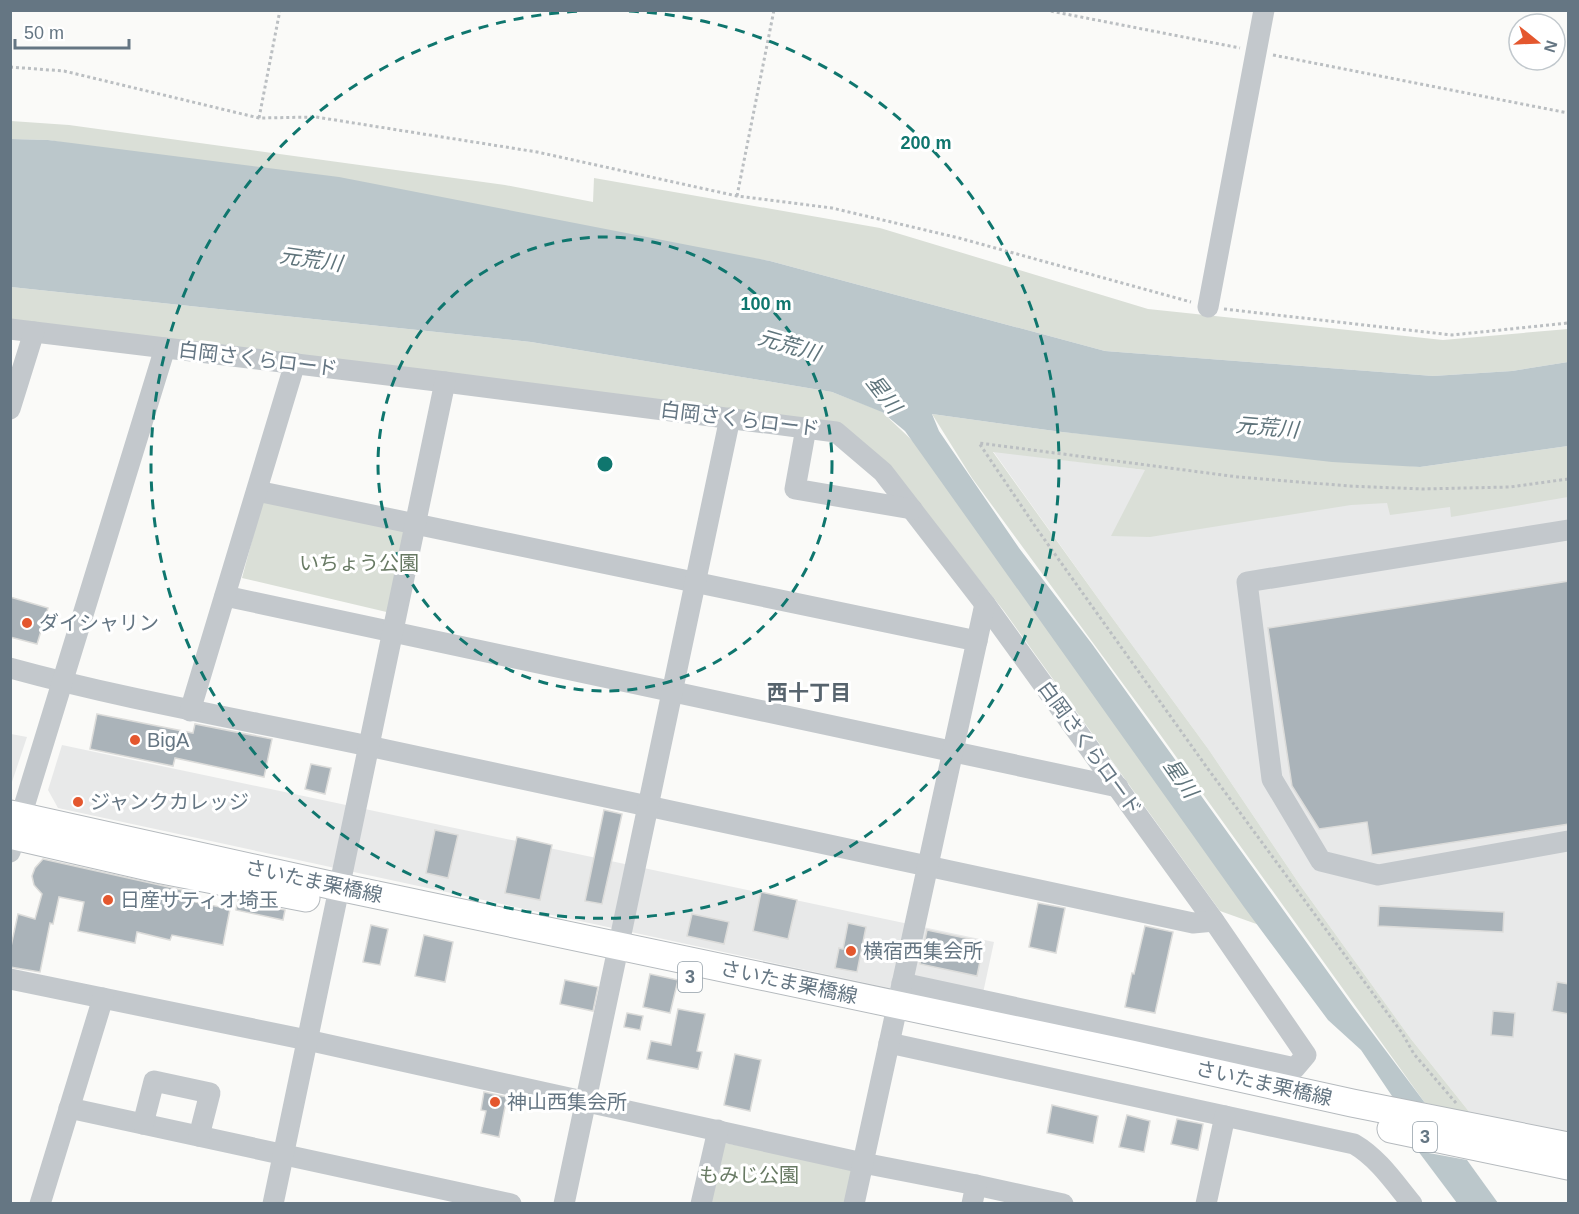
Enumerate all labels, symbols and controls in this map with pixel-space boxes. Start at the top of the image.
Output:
scale bar [15,12,129,50]
north arrow [1507,12,1567,72]
text: 50 m [24,23,64,43]
text: N [1541,38,1561,55]
text: 200 m [900,133,952,153]
water label: 元荒川 [278,243,346,275]
text: 100 m [740,294,792,314]
water label: 元荒川 [756,325,824,365]
street label: 白岡さくらロード [177,338,339,380]
water label: 星川 [862,370,907,419]
street label: 白岡さくらロード [659,398,821,440]
water label: 元荒川 [1235,413,1301,441]
centre of rings [595,454,615,474]
park label: いちょう公園 [299,552,419,574]
place label: ダイシャリン [39,612,159,634]
marker: ダイシャリン [20,616,34,630]
street label: 白岡さくらロード [1034,677,1146,819]
district label: 西十丁目 [767,681,851,704]
place label: BigA [147,729,190,751]
marker: BigA [128,733,142,747]
water label: 星川 [1160,754,1204,803]
place label: ジャンクカレッジ [90,791,249,813]
marker: ジャンクカレッジ [71,795,85,809]
street label: さいたま栗橋線 [244,856,384,906]
place label: 日産サティオ埼玉 [120,889,279,911]
marker: 日産サティオ埼玉 [101,893,115,907]
place label: 横宿西集会所 [863,940,983,962]
marker: 横宿西集会所 [844,944,858,958]
street label: さいたま栗橋線 [719,957,859,1007]
road number: 3 [678,962,702,992]
street label: さいたま栗橋線 [1194,1057,1334,1109]
place label: 神山西集会所 [507,1091,627,1113]
marker: 神山西集会所 [488,1095,502,1109]
road number: 3 [1413,1122,1437,1152]
park label: もみじ公園 [699,1164,799,1186]

